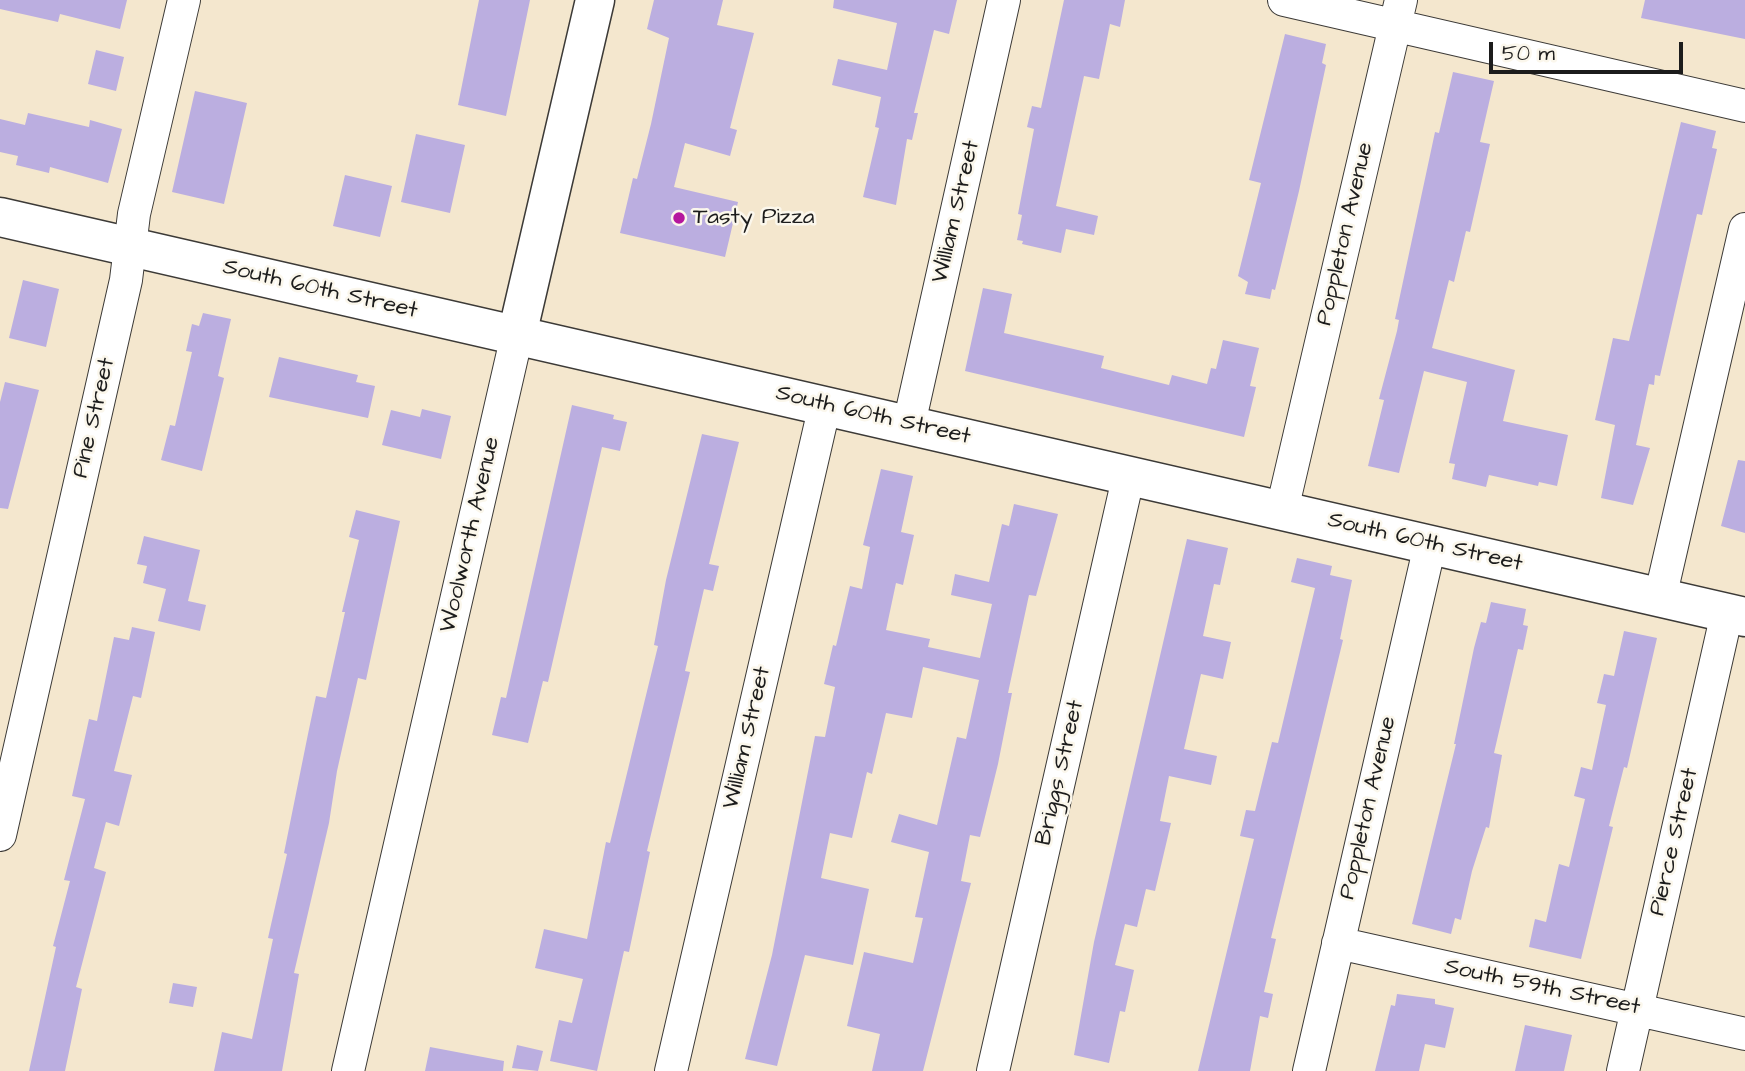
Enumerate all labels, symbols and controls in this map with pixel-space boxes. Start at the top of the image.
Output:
scale bar [1493,28,1687,72]
text: 50 m [1502,39,1555,68]
street label: William Street [927,138,987,286]
street label: Poppleton Avenue [1312,140,1380,328]
place label: Tasty Pizza [693,204,814,232]
marker: Tasty Pizza [671,210,687,226]
street label: South 60th Street [220,254,420,326]
street label: Pine Street [68,355,122,481]
street label: South 60th Street [773,380,973,452]
street label: Woolworth Avenue [435,434,507,636]
street label: South 60th Street [1325,507,1525,579]
street label: William Street [718,664,778,812]
street label: Briggs Street [1031,698,1091,848]
street label: Poppleton Avenue [1335,714,1403,902]
street label: Pierce Street [1645,766,1705,918]
street label: South 59th Street [1442,954,1642,1022]

